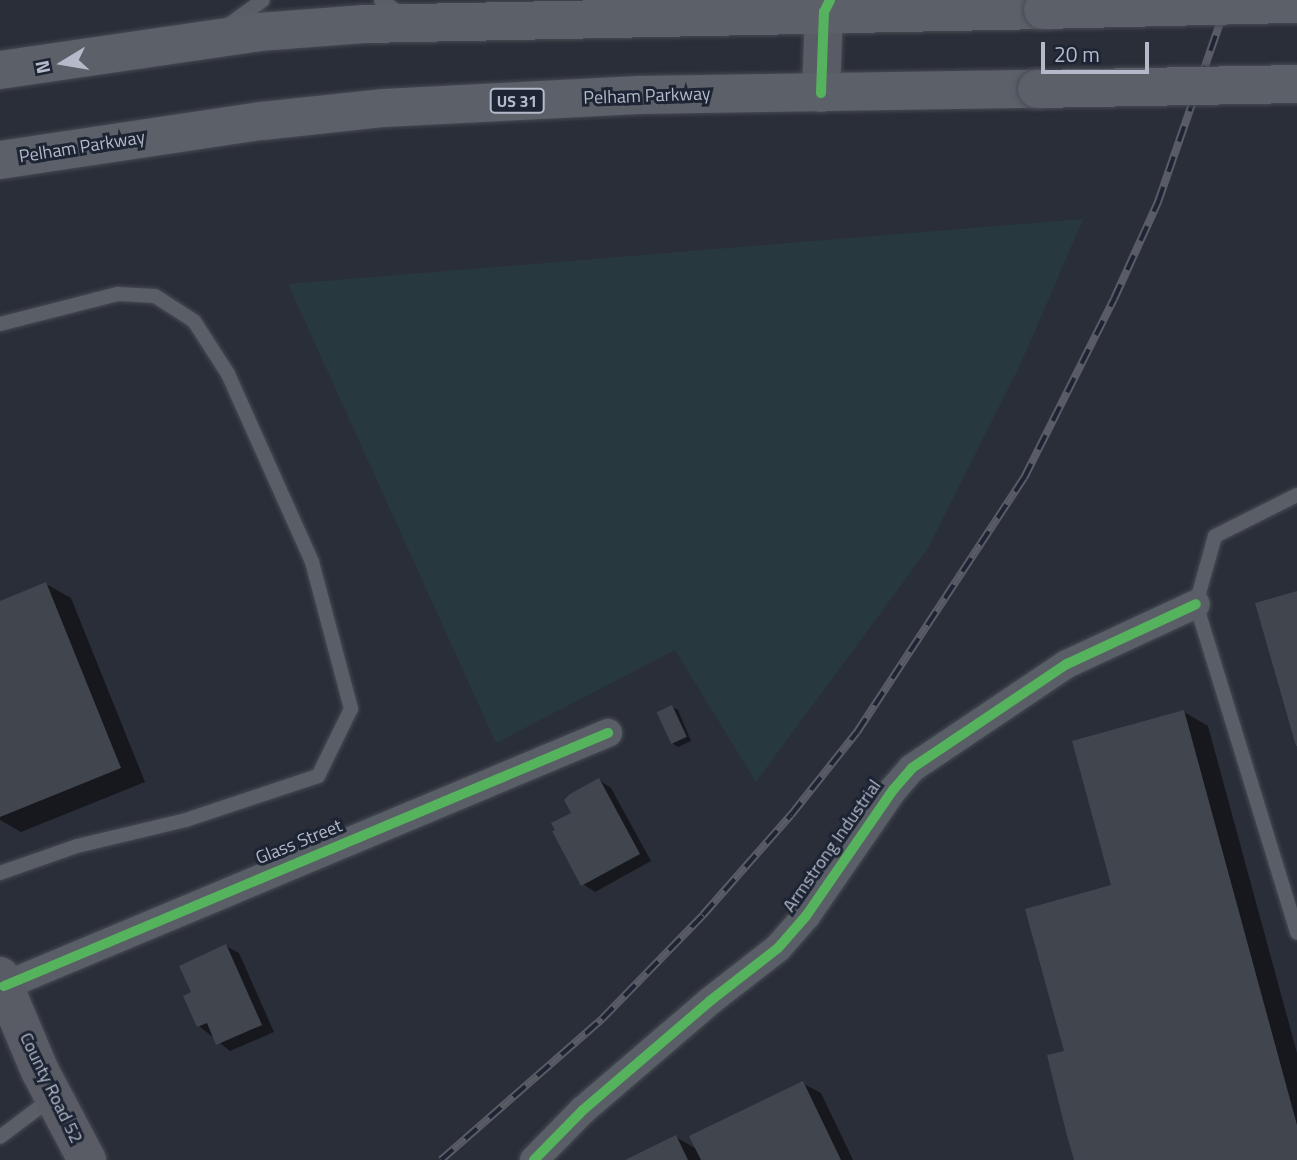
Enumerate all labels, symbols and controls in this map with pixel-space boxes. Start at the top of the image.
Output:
north arrow [28,28,98,98]
scale bar [1045,28,1154,72]
text: 20 m [1054,38,1100,70]
text: N [26,58,57,76]
street label: Pelham Parkway [583,83,711,109]
road number: US 31 [489,88,545,114]
street label: Pelham Parkway [17,126,147,168]
street label: Armstrong Industrial [778,776,886,916]
street label: Glass Street [253,815,345,869]
street label: County Road 52 [15,1029,87,1147]

